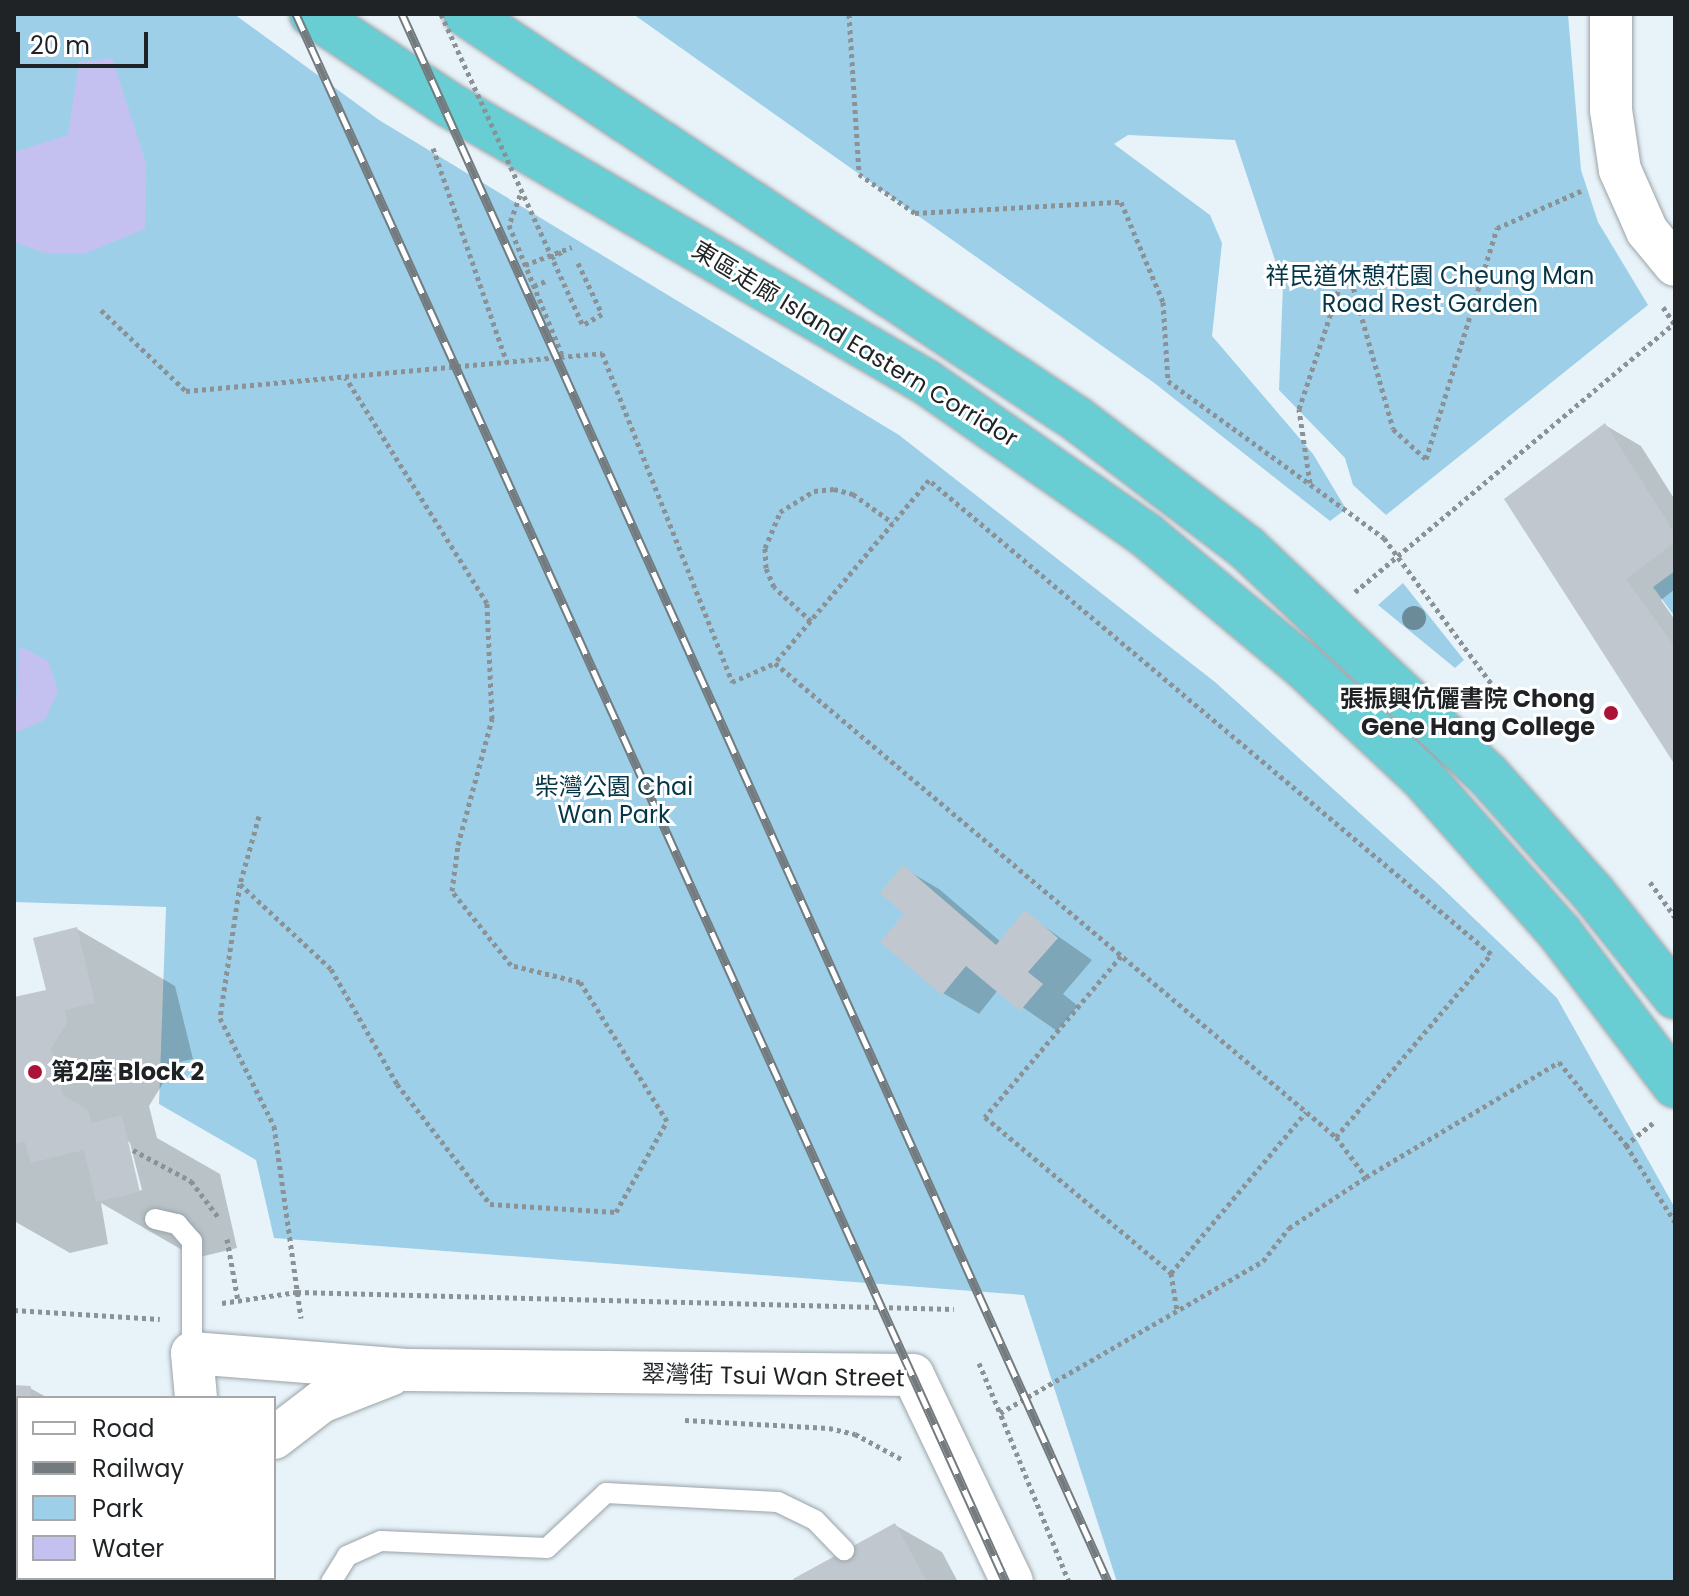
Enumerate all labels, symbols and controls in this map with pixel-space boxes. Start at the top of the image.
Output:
scale bar [20,16,152,66]
text: 20 m [30,29,90,62]
street label: 東區走廊 Island Eastern Corridor [687,235,1023,453]
park label: 祥民道休憩花園 Cheung Man Road Rest Garden [1266,262,1594,318]
place label: 張振興伉儷書院 Chong Gene Hang College [1340,685,1595,741]
marker: 張振興伉儷書院 Chong Gene Hang College [1602,704,1620,722]
park label: 柴灣公園 Chai Wan Park [535,773,693,829]
place label: 第2座 Block 2 [51,1058,204,1086]
marker: 第2座 Block 2 [26,1063,44,1081]
street label: 翠灣街 Tsui Wan Street [641,1359,905,1393]
legend [16,1396,276,1580]
text: Road [92,1412,154,1445]
text: Railway [92,1452,184,1485]
text: Park [92,1492,143,1525]
text: Water [92,1532,164,1565]

